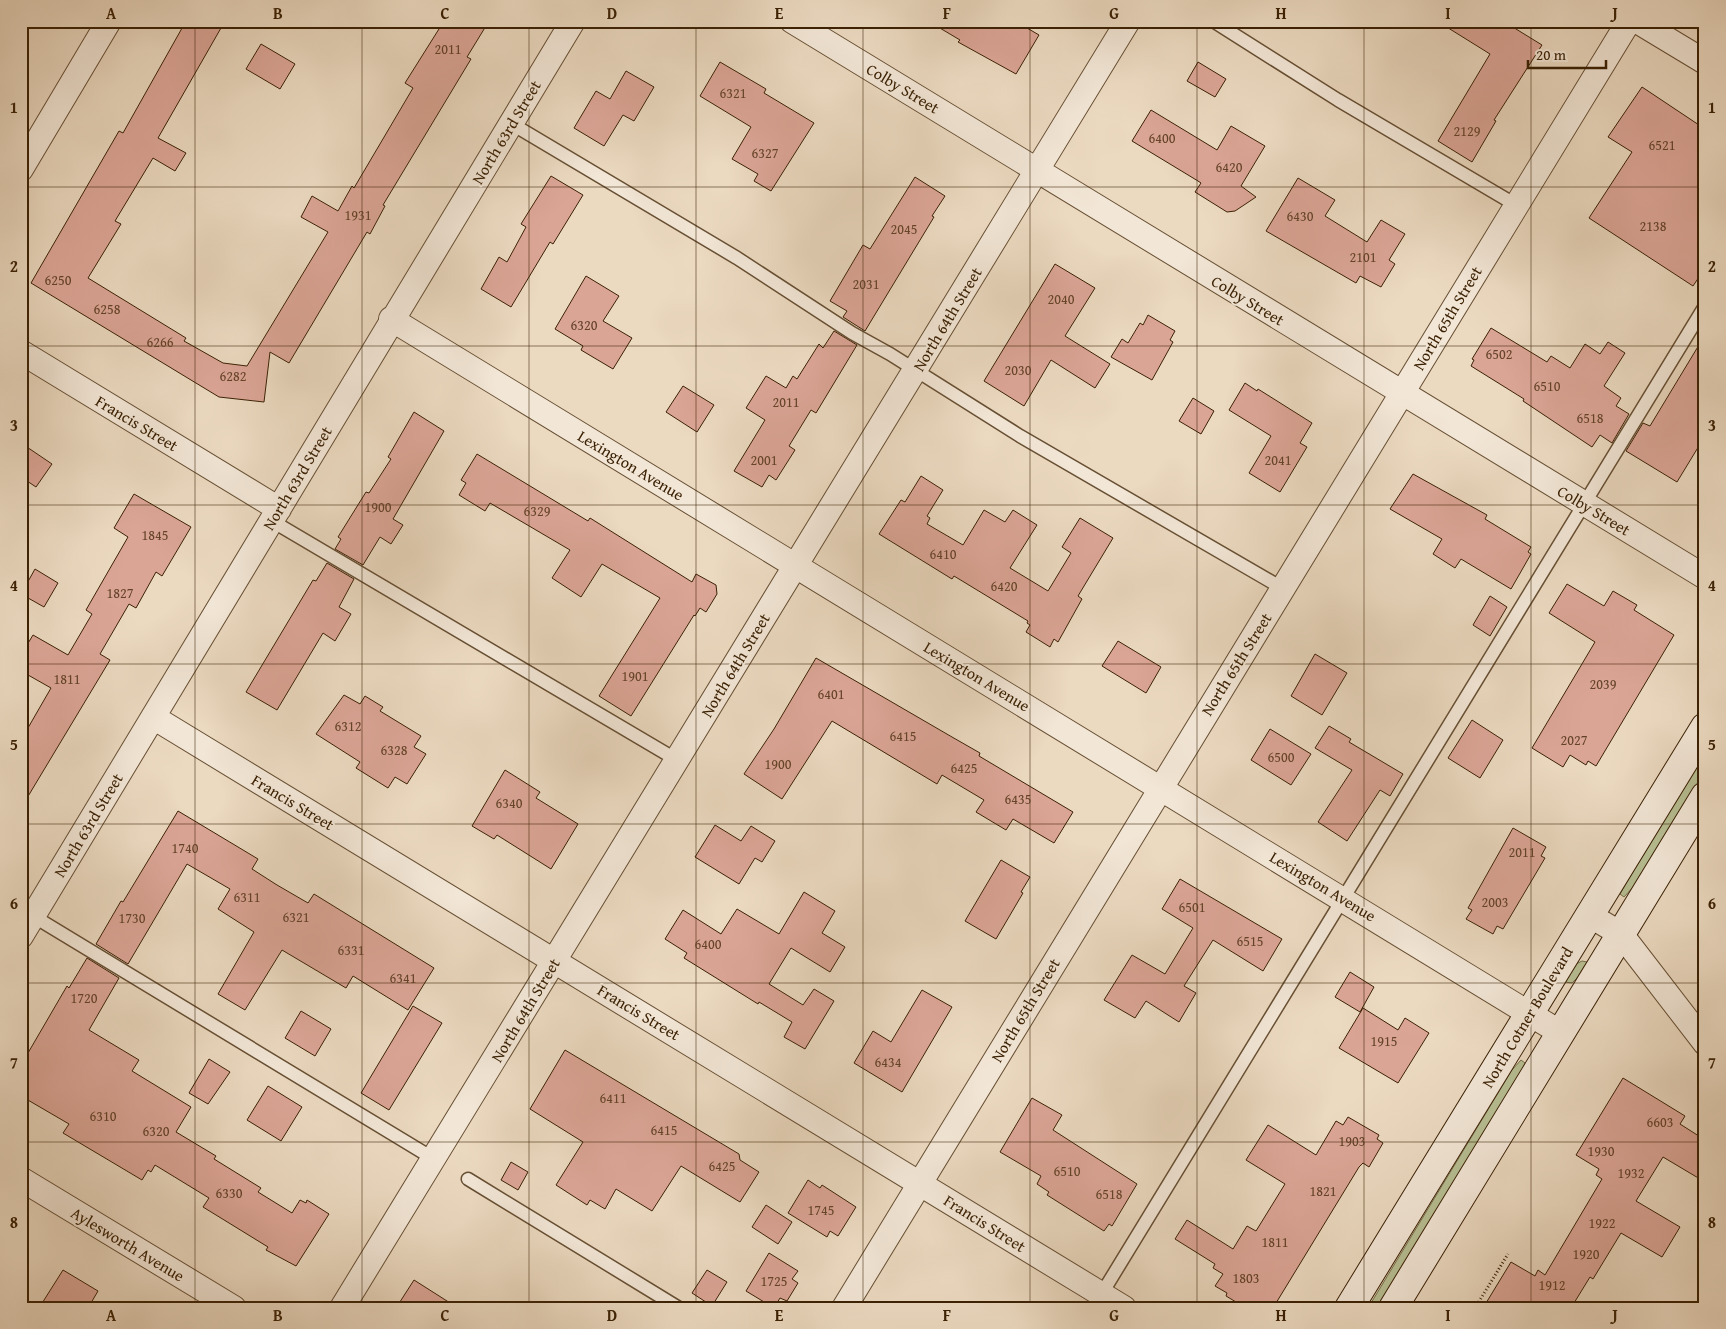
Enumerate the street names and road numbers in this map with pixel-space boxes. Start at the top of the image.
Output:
street label: Colby Street [862,57,944,119]
street label: North 63rd Street [465,75,547,189]
street label: North 65th Street [1406,261,1488,375]
street label: North 64th Street [906,262,988,376]
street label: Colby Street [1207,269,1289,331]
street label: Francis Street [91,389,183,457]
street label: North 63rd Street [256,421,338,535]
street label: Lexington Avenue [573,424,689,506]
street label: Colby Street [1553,479,1635,541]
street label: North 64th Street [694,608,776,722]
street label: North 65th Street [1195,608,1277,720]
street label: Lexington Avenue [919,635,1035,717]
street label: North 63rd Street [47,768,129,882]
street label: Francis Street [247,768,339,836]
street label: Lexington Avenue [1265,845,1381,927]
street label: North Cotner Boulevard [1475,942,1579,1092]
street label: North 64th Street [484,953,566,1067]
street label: North 65th Street [984,953,1066,1067]
street label: Francis Street [593,978,685,1046]
street label: Francis Street [939,1188,1031,1258]
street label: Aylesworth Avenue [67,1201,189,1287]

